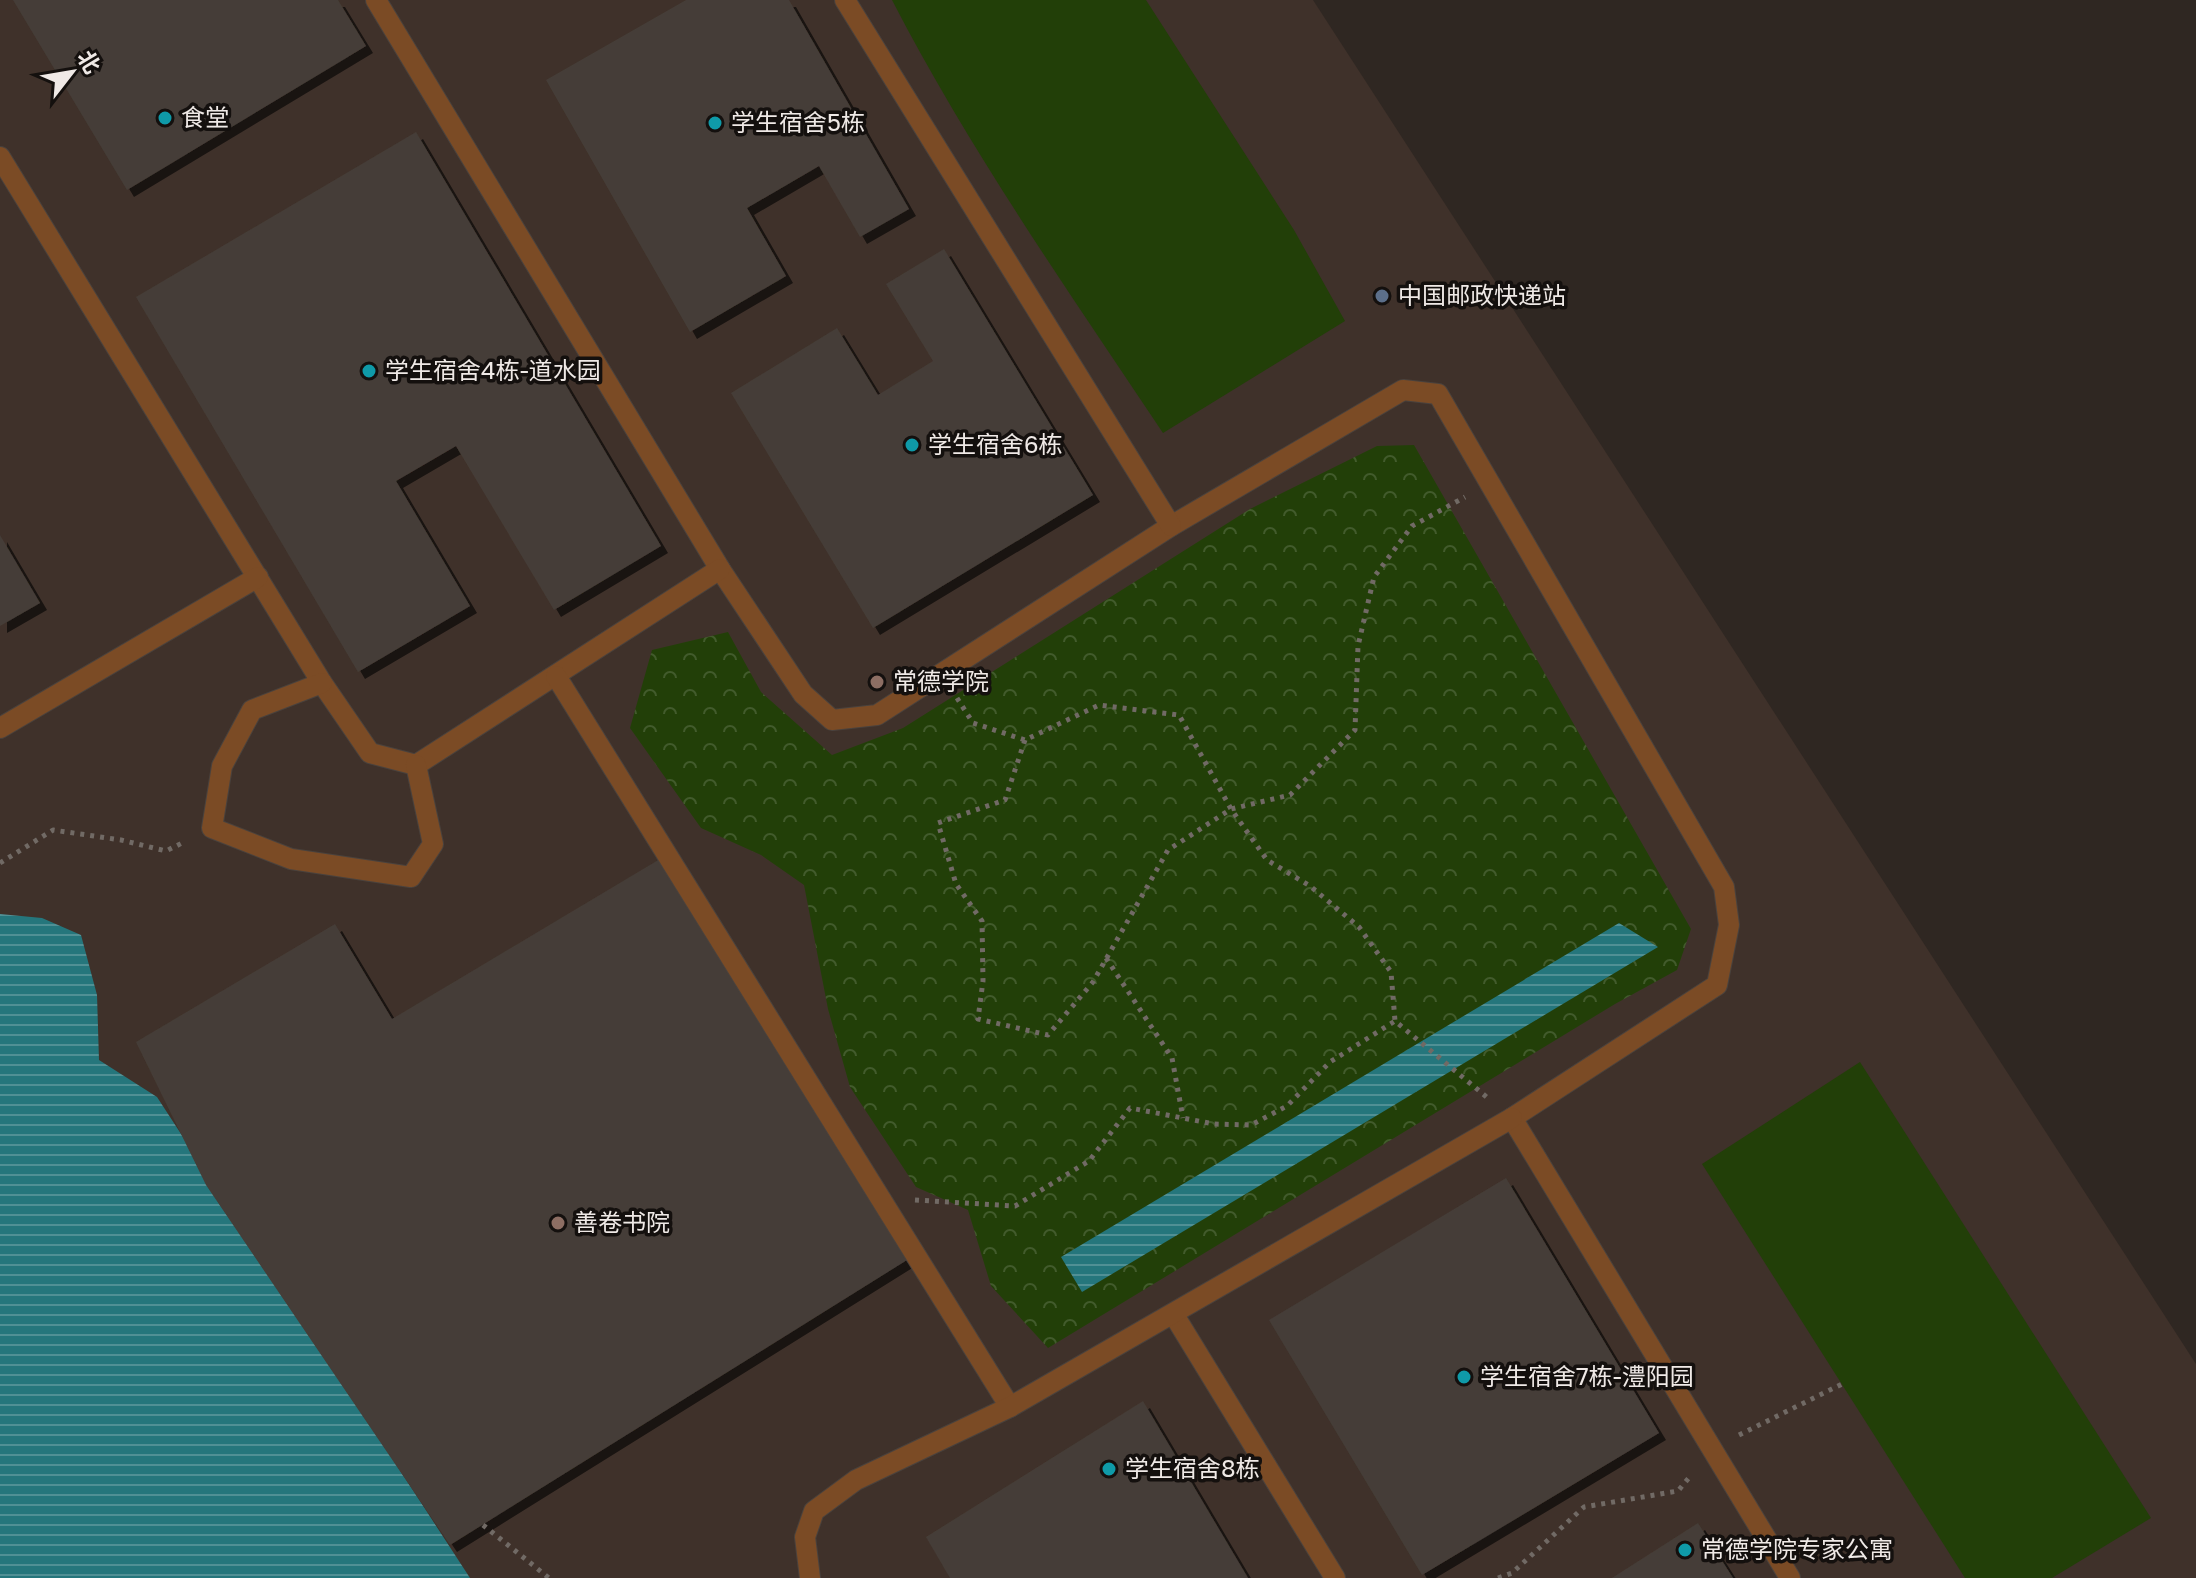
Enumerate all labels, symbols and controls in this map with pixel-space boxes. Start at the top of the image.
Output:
north arrow [32,32,112,112]
text: 北 [72,45,107,78]
place label: 食堂 [181,102,229,131]
place label: 学生宿舍5栋 [731,107,865,136]
marker: 食堂 [156,109,174,127]
marker: 学生宿舍5栋 [706,114,724,132]
place label: 中国邮政快递站 [1398,280,1566,309]
marker: 中国邮政快递站 [1373,287,1391,305]
place label: 学生宿舍4栋-道水园 [385,355,601,384]
marker: 学生宿舍4栋-道水园 [360,362,378,380]
place label: 学生宿舍6栋 [928,429,1063,458]
marker: 学生宿舍6栋 [903,436,921,454]
place label: 常德学院 [893,666,989,695]
marker: 常德学院 [868,673,886,691]
place label: 善卷书院 [574,1207,670,1236]
marker: 善卷书院 [549,1214,567,1232]
place label: 学生宿舍7栋-澧阳园 [1480,1361,1694,1390]
marker: 学生宿舍7栋-澧阳园 [1455,1368,1473,1386]
place label: 学生宿舍8栋 [1125,1453,1260,1482]
marker: 学生宿舍8栋 [1100,1460,1118,1478]
place label: 常德学院专家公寓 [1701,1534,1893,1563]
marker: 常德学院专家公寓 [1676,1541,1694,1559]

